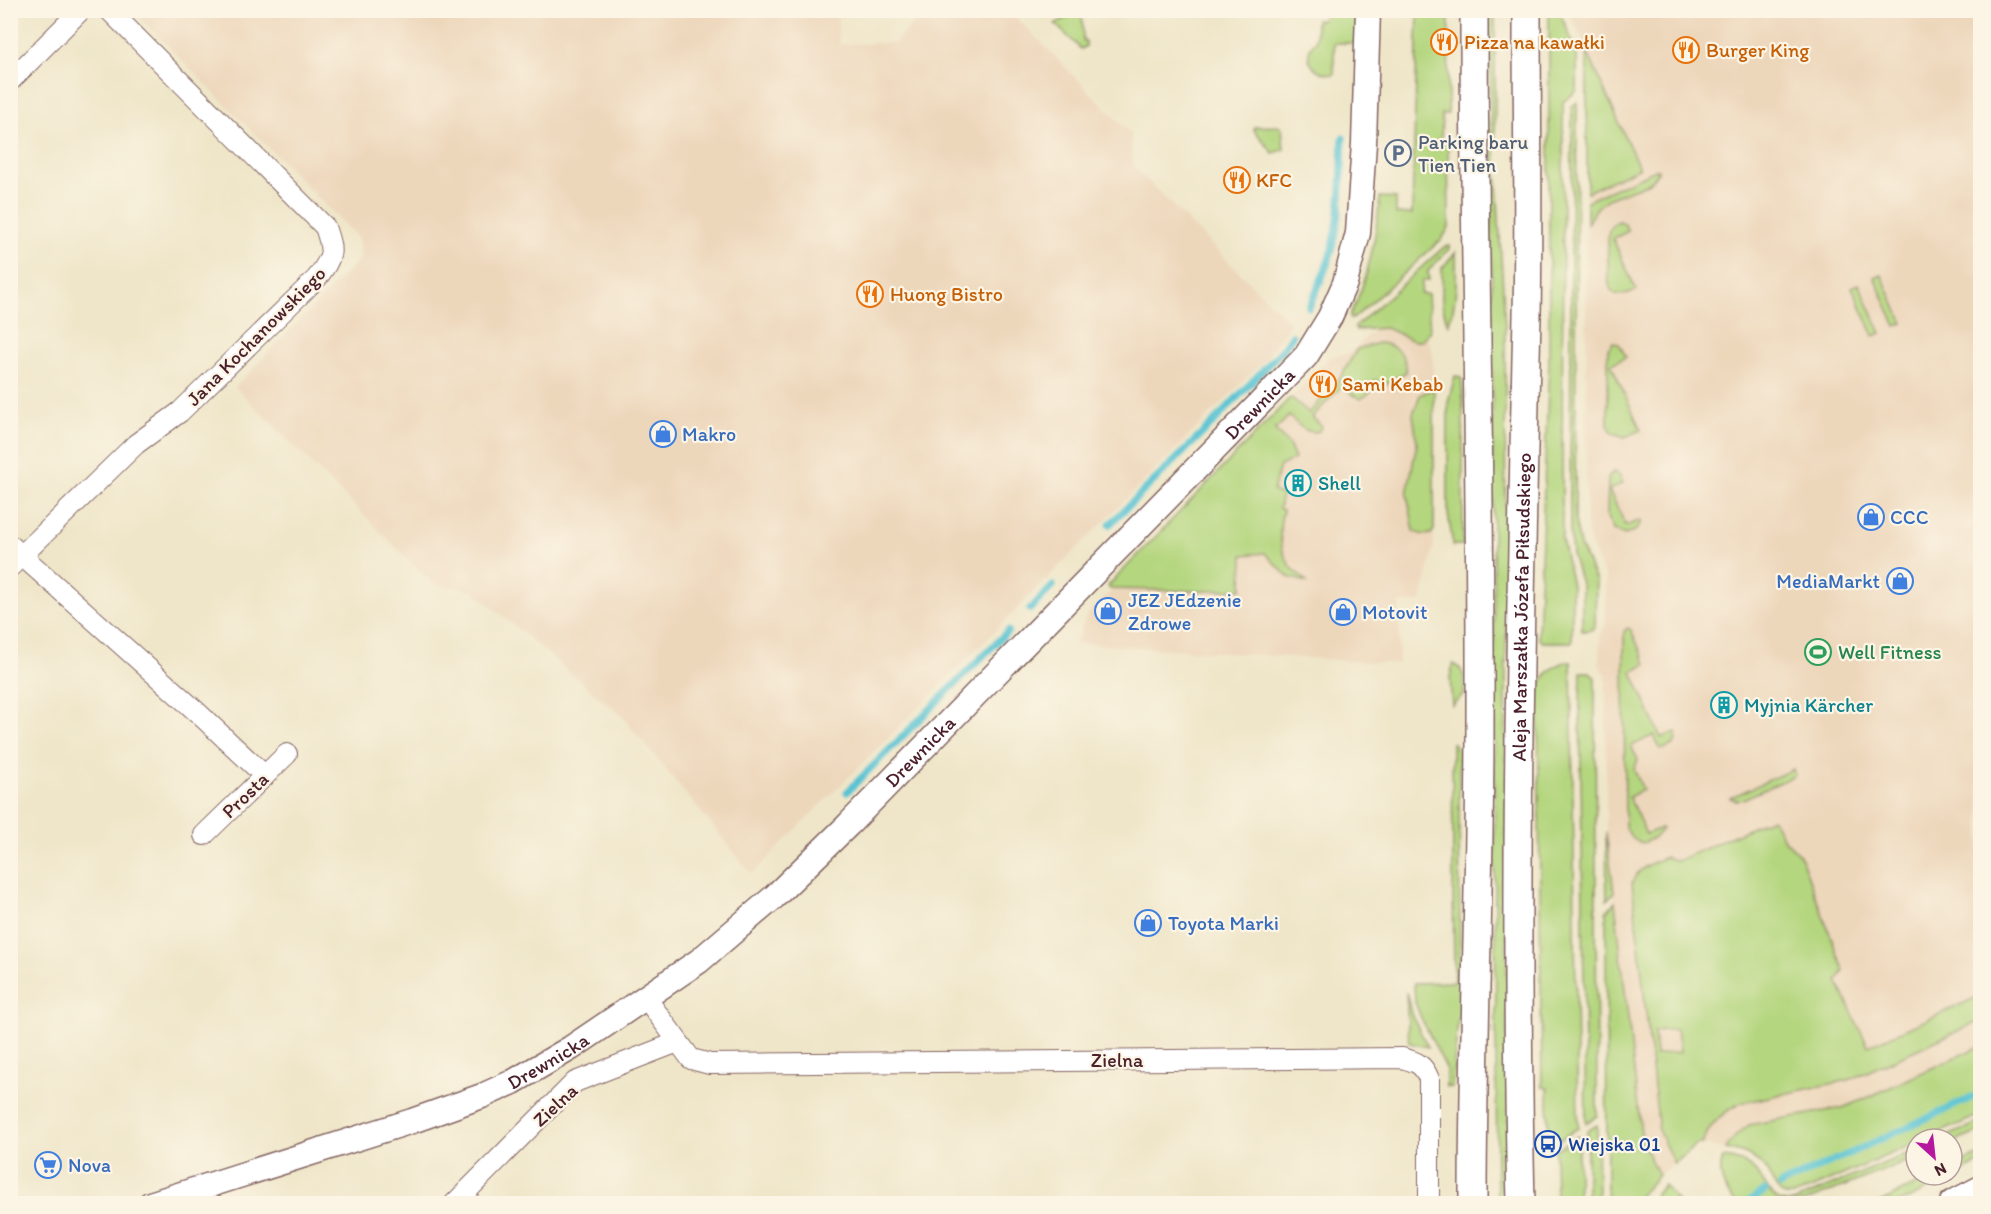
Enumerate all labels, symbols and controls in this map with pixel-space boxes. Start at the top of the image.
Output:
restaurant icon: Pizza na kawałki [1429,27,1459,57]
place label: Pizza na kawałki [1464,30,1605,54]
restaurant icon: Burger King [1671,35,1701,65]
place label: Burger King [1706,38,1810,62]
place label: Parking baru Tien Tien [1418,130,1528,177]
parking icon: Parking baru Tien Tien [1383,138,1413,168]
restaurant icon: KFC [1222,165,1252,195]
place label: KFC [1256,168,1292,192]
street label: Jana Kochanowskiego [181,261,331,411]
restaurant icon: Huong Bistro [855,279,885,309]
place label: Huong Bistro [890,282,1003,306]
street label: Drewnicka [1219,362,1300,444]
restaurant icon: Sami Kebab [1308,369,1338,399]
place label: Sami Kebab [1342,372,1444,396]
shop icon: Makro [648,419,678,449]
place label: Makro [682,422,736,446]
street label: Aleja Marszałka Józefa Piłsudskiego [1507,452,1536,762]
building icon: Shell [1283,468,1313,498]
place label: Shell [1318,471,1361,495]
shop icon: CCC [1856,502,1886,532]
place label: CCC [1890,505,1929,529]
shop icon: MediaMarkt [1885,566,1915,596]
place label: MediaMarkt [1776,569,1880,593]
place label: JEZ JEdzenie Zdrowe [1128,588,1242,635]
shop icon: JEZ JEdzenie Zdrowe [1093,596,1123,626]
shop icon: Motovit [1328,597,1358,627]
place label: Motovit [1362,600,1427,624]
sports icon: Well Fitness [1803,637,1833,667]
place label: Well Fitness [1838,640,1942,664]
building icon: Myjnia Kärcher [1709,690,1739,720]
place label: Myjnia Kärcher [1744,693,1873,717]
street label: Drewnicka [880,710,961,792]
street label: Prosta [217,767,274,823]
shop icon: Toyota Marki [1133,908,1163,938]
place label: Toyota Marki [1168,911,1279,935]
street label: Drewnicka [503,1027,594,1095]
street label: Zielna [1091,1048,1144,1072]
street label: Zielna [528,1078,583,1132]
north arrow [1904,1127,1964,1187]
bus stop icon: Wiejska 01 [1533,1129,1563,1159]
place label: Wiejska 01 [1568,1132,1660,1156]
supermarket icon: Nova [33,1150,63,1180]
place label: Nova [68,1153,111,1177]
text: N [1931,1159,1950,1181]

